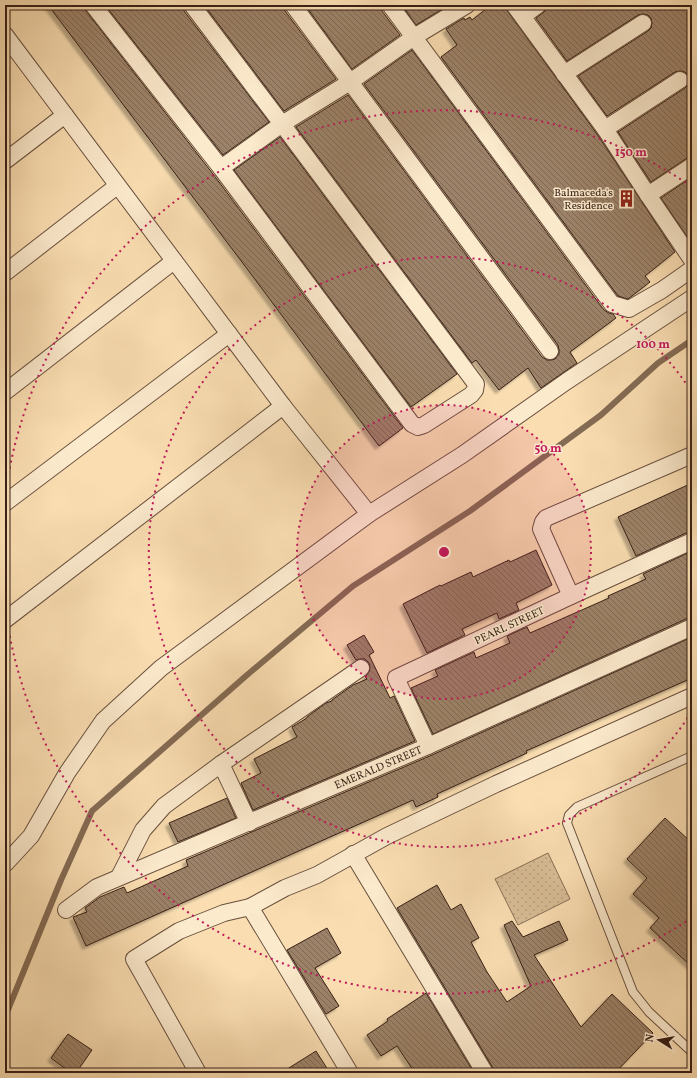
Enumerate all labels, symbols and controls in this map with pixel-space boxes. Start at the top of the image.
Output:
text: 150 m [615,145,647,161]
place label: Balmaceda's Residence [554,186,613,214]
building icon: Balmaceda's Residence [616,188,636,208]
text: 100 m [636,337,670,353]
text: 50 m [534,441,562,457]
centre of rings [437,545,451,559]
street label: PEARL STREET [472,603,547,649]
street label: EMERALD STREET [332,743,425,794]
north arrow [639,1020,679,1060]
text: N [643,1033,659,1044]

